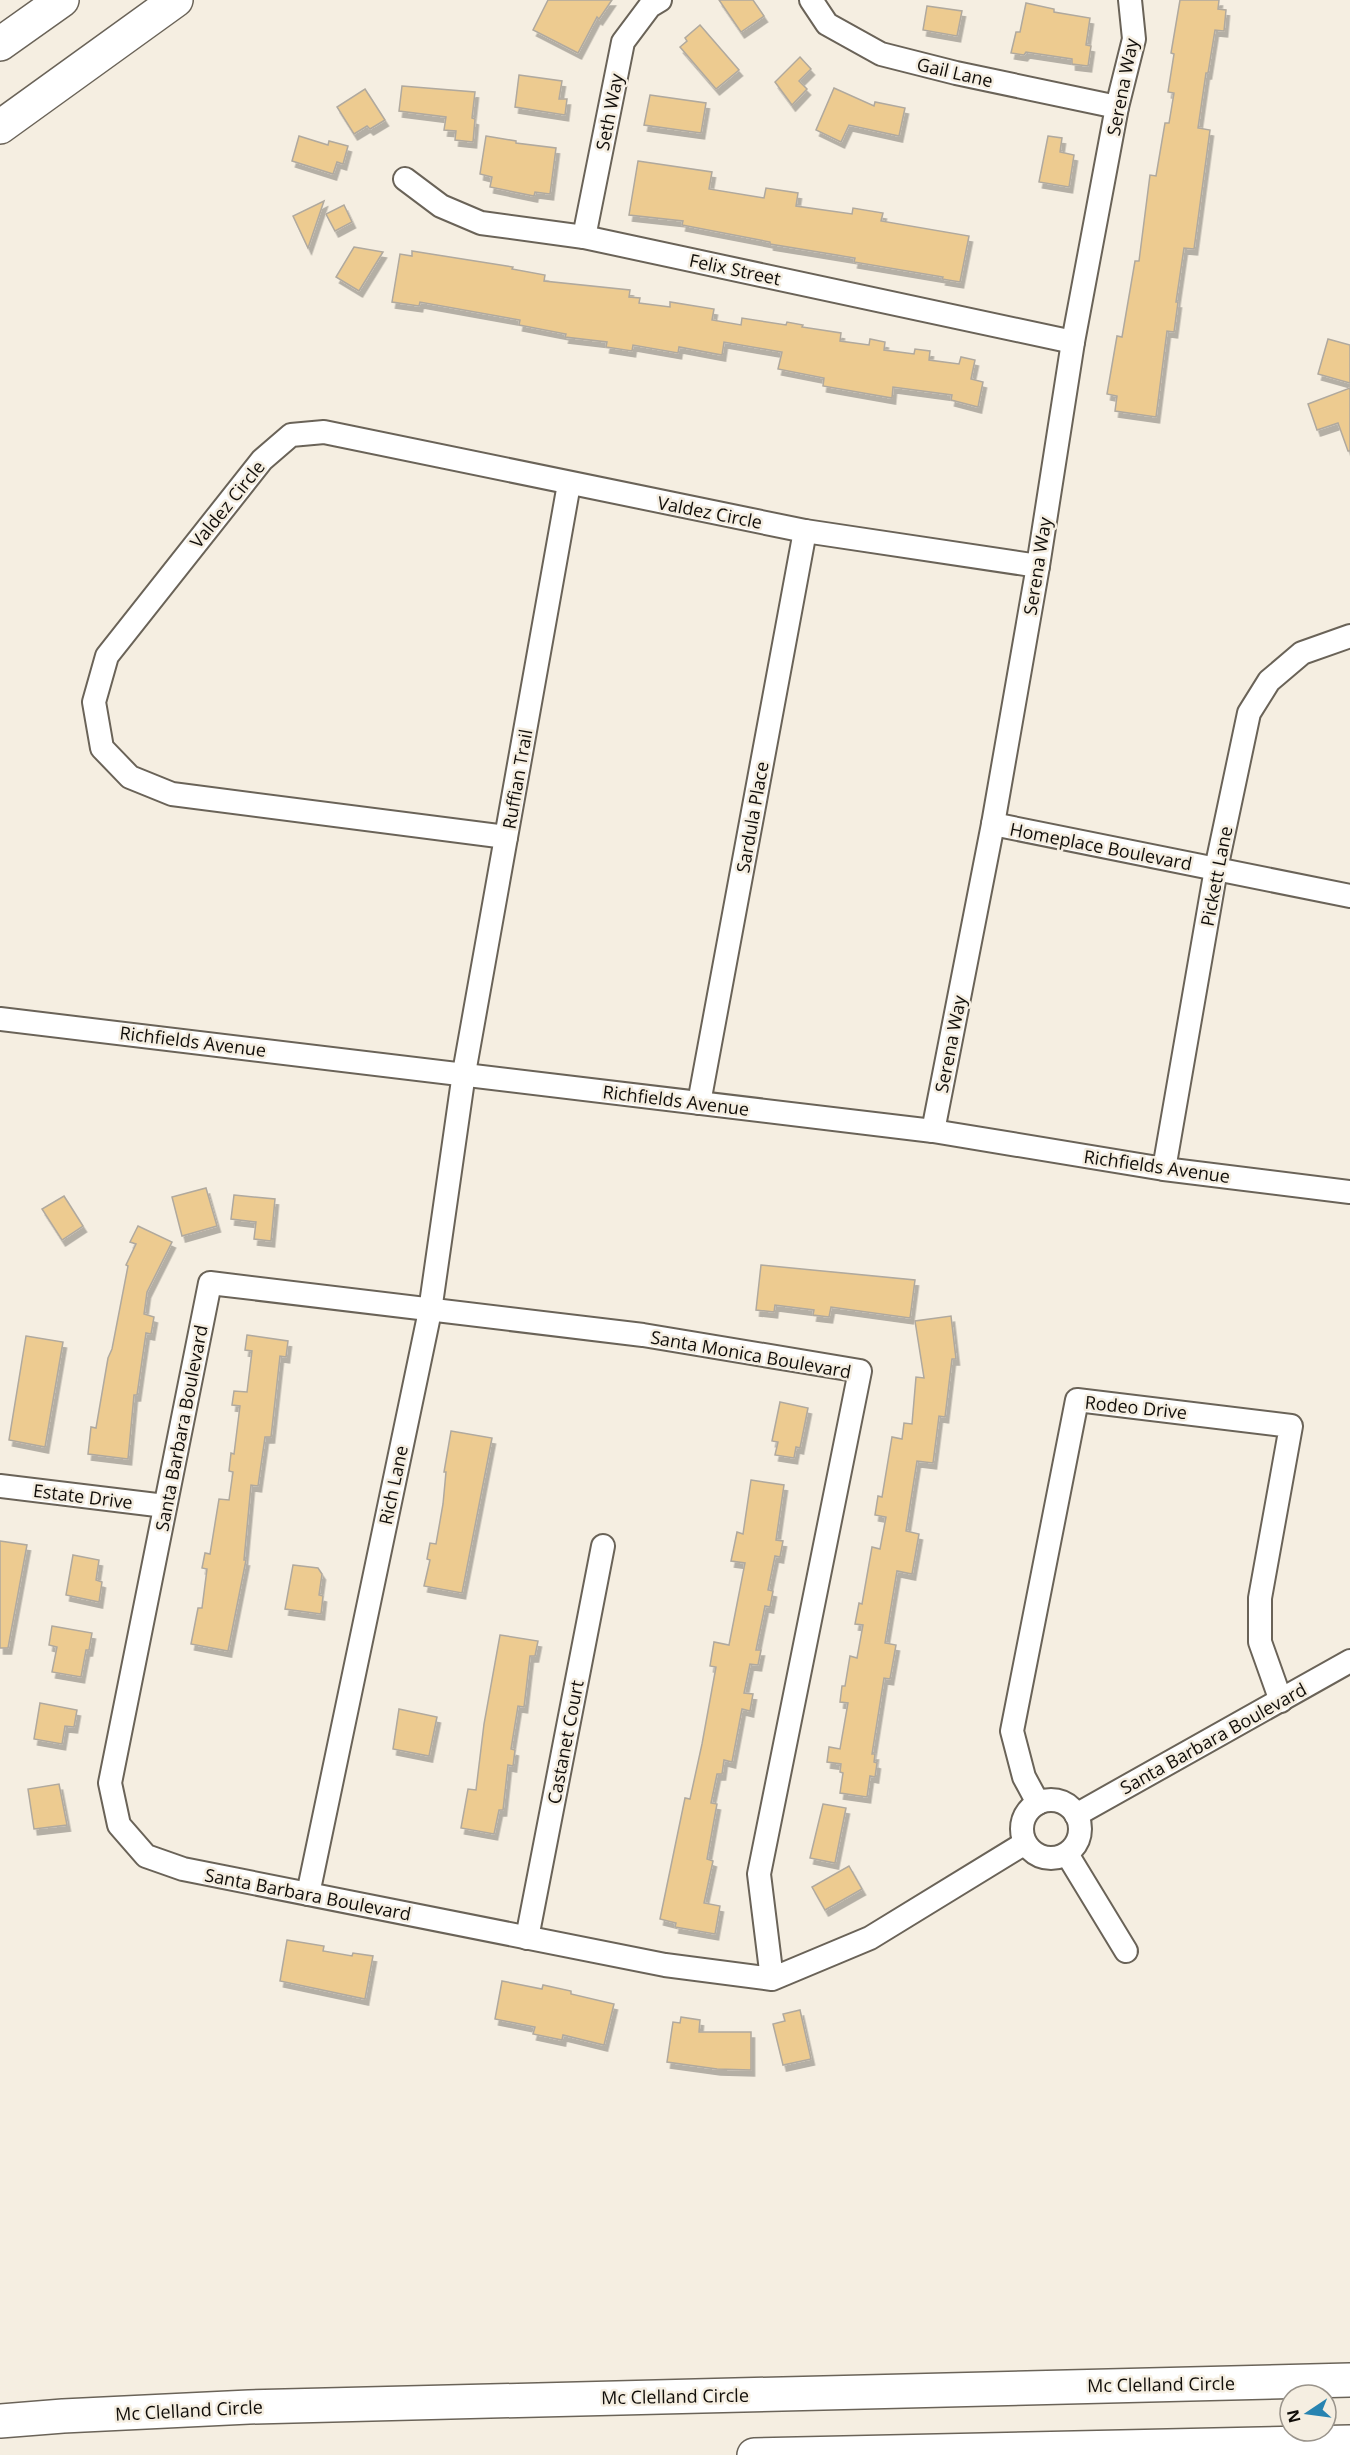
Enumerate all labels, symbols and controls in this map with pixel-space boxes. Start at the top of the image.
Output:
street label: Serena Way [1101,35,1143,138]
street label: Gail Lane [915,52,995,92]
street label: Seth Way [590,71,628,152]
street label: Felix Street [687,248,783,290]
street label: Valdez Circle [184,455,270,553]
street label: Valdez Circle [656,490,764,534]
street label: Serena Way [1017,514,1057,617]
street label: Ruffian Trail [496,727,538,831]
street label: Sardula Place [730,759,774,875]
street label: Homeplace Boulevard [1008,817,1194,875]
street label: Pickett Lane [1195,824,1237,928]
street label: Serena Way [929,992,971,1095]
street label: Richfields Avenue [118,1020,268,1062]
street label: Richfields Avenue [601,1079,751,1121]
street label: Richfields Avenue [1082,1144,1232,1188]
street label: Santa Barbara Boulevard [149,1323,213,1533]
street label: Santa Monica Boulevard [649,1325,853,1383]
street label: Rodeo Drive [1084,1390,1188,1424]
street label: Rich Lane [373,1443,413,1527]
street label: Estate Drive [32,1478,134,1514]
street label: Santa Barbara Boulevard [1116,1677,1310,1799]
street label: Castanet Court [541,1678,589,1806]
street label: Santa Barbara Boulevard [203,1862,413,1926]
street label: Mc Clelland Circle [1087,2371,1235,2397]
street label: Mc Clelland Circle [601,2383,749,2409]
north arrow [1278,2383,1338,2443]
street label: Mc Clelland Circle [115,2394,263,2426]
text: N [1281,2408,1306,2425]

